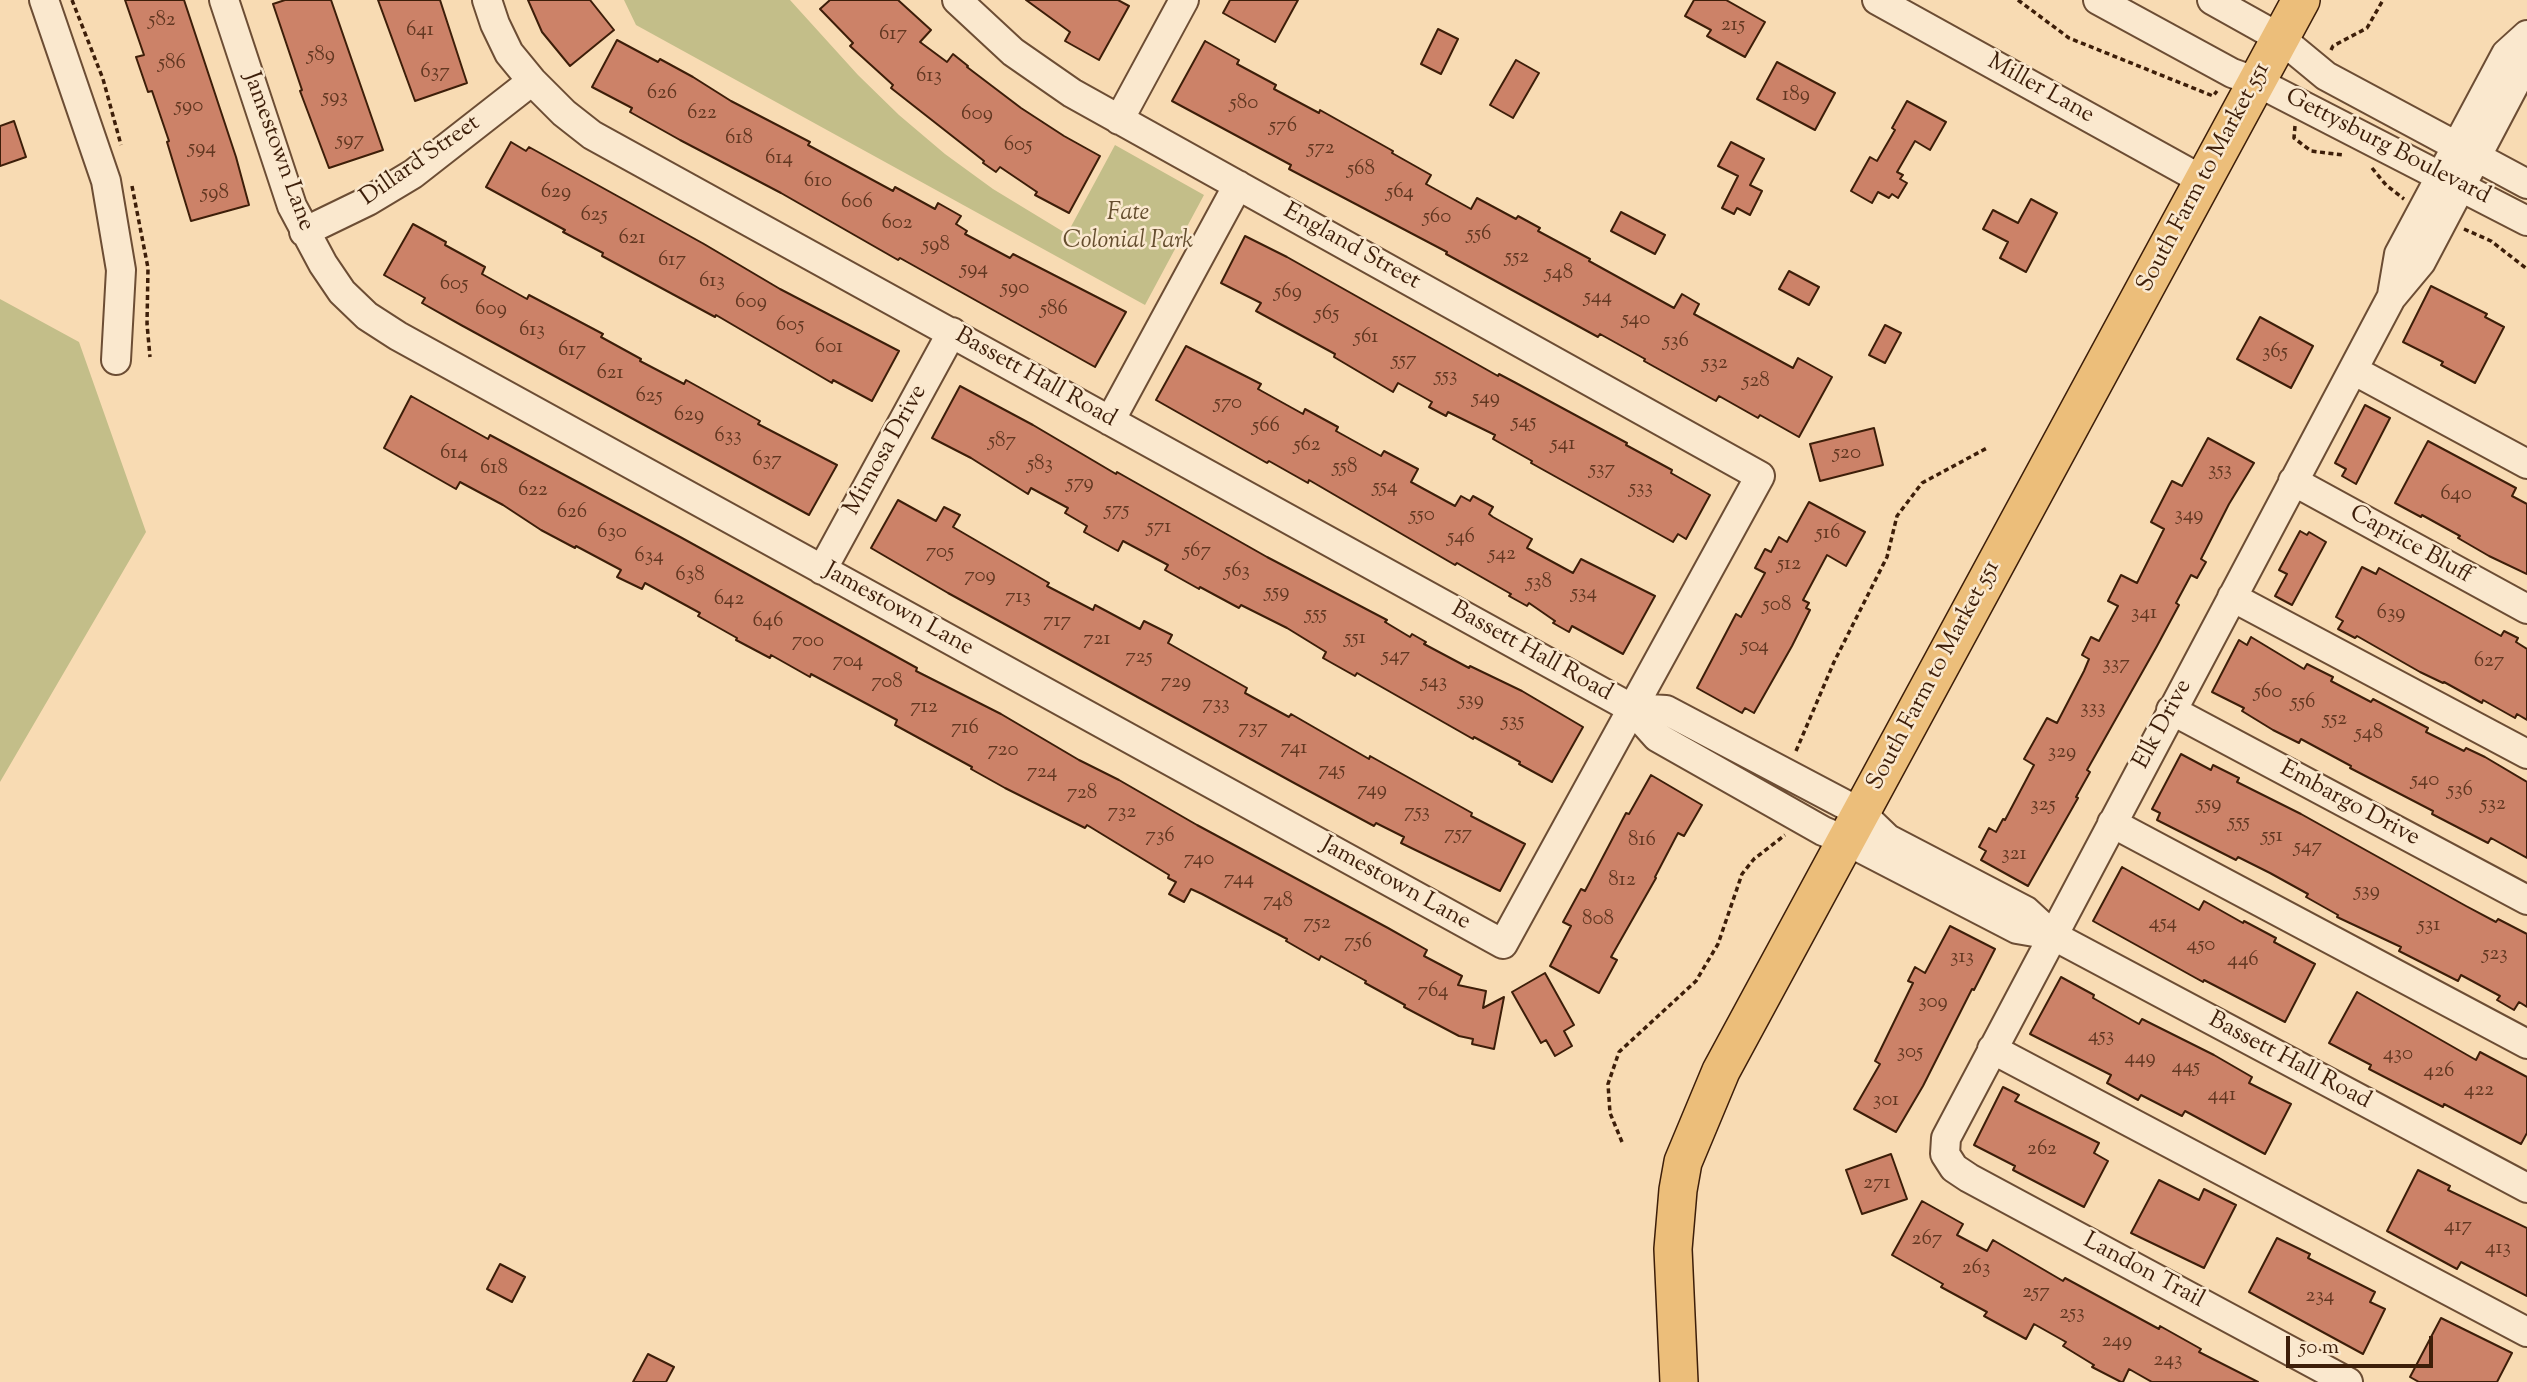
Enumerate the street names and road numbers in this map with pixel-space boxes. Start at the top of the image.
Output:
street label: Miller Lane [1981,49,2099,131]
street label: South Farm to Market 551 [2132,58,2278,298]
street label: Jamestown Lane [235,69,319,235]
street label: Gettysburg Boulevard [2280,84,2494,212]
street label: Dillard Street [356,110,486,214]
street label: England Street [1277,198,1425,298]
street label: Bassett Hall Road [949,323,1121,435]
street label: Mimosa Drive [839,381,935,521]
street label: Caprice Bluff [2344,500,2476,592]
street label: South Farm to Market 551 [1862,556,2008,796]
street label: Jamestown Lane [818,558,978,664]
street label: Bassett Hall Road [1445,597,1617,709]
street label: Elk Drive [2128,675,2200,775]
street label: Embargo Drive [2274,756,2424,854]
street label: Jamestown Lane [1315,832,1475,938]
street label: Bassett Hall Road [2203,1007,2375,1117]
street label: Landon Trail [2077,1228,2209,1316]

